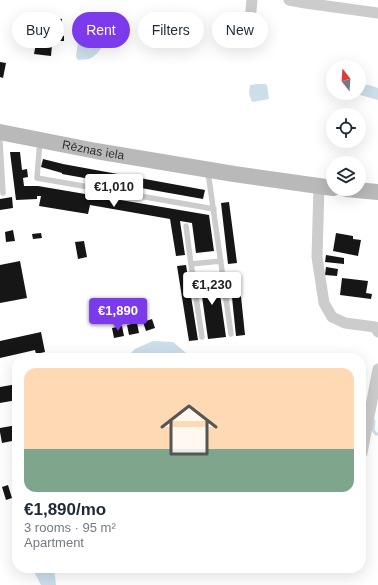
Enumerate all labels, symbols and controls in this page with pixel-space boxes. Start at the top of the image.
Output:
chip: Buy [12,12,64,48]
chip: Rent [72,12,130,48]
chip: Filters [138,12,204,48]
chip: New [212,12,268,48]
north arrow [326,60,366,100]
map controls [326,60,366,196]
button: locate [326,108,366,148]
street label: Rēznas iela [61,137,126,163]
button: layers [326,156,366,196]
pin: €1,010 [81,174,147,208]
text: €1,010 [94,179,134,194]
pin: €1,230 [179,272,245,306]
text: €1,230 [192,277,232,292]
pin: €1,890 [85,298,151,332]
text: €1,890 [98,303,138,318]
icon: home [153,394,225,466]
text: €1,890/mo [24,500,106,519]
text: 3 rooms · 95 m² [24,520,116,535]
text: Apartment [24,535,84,550]

